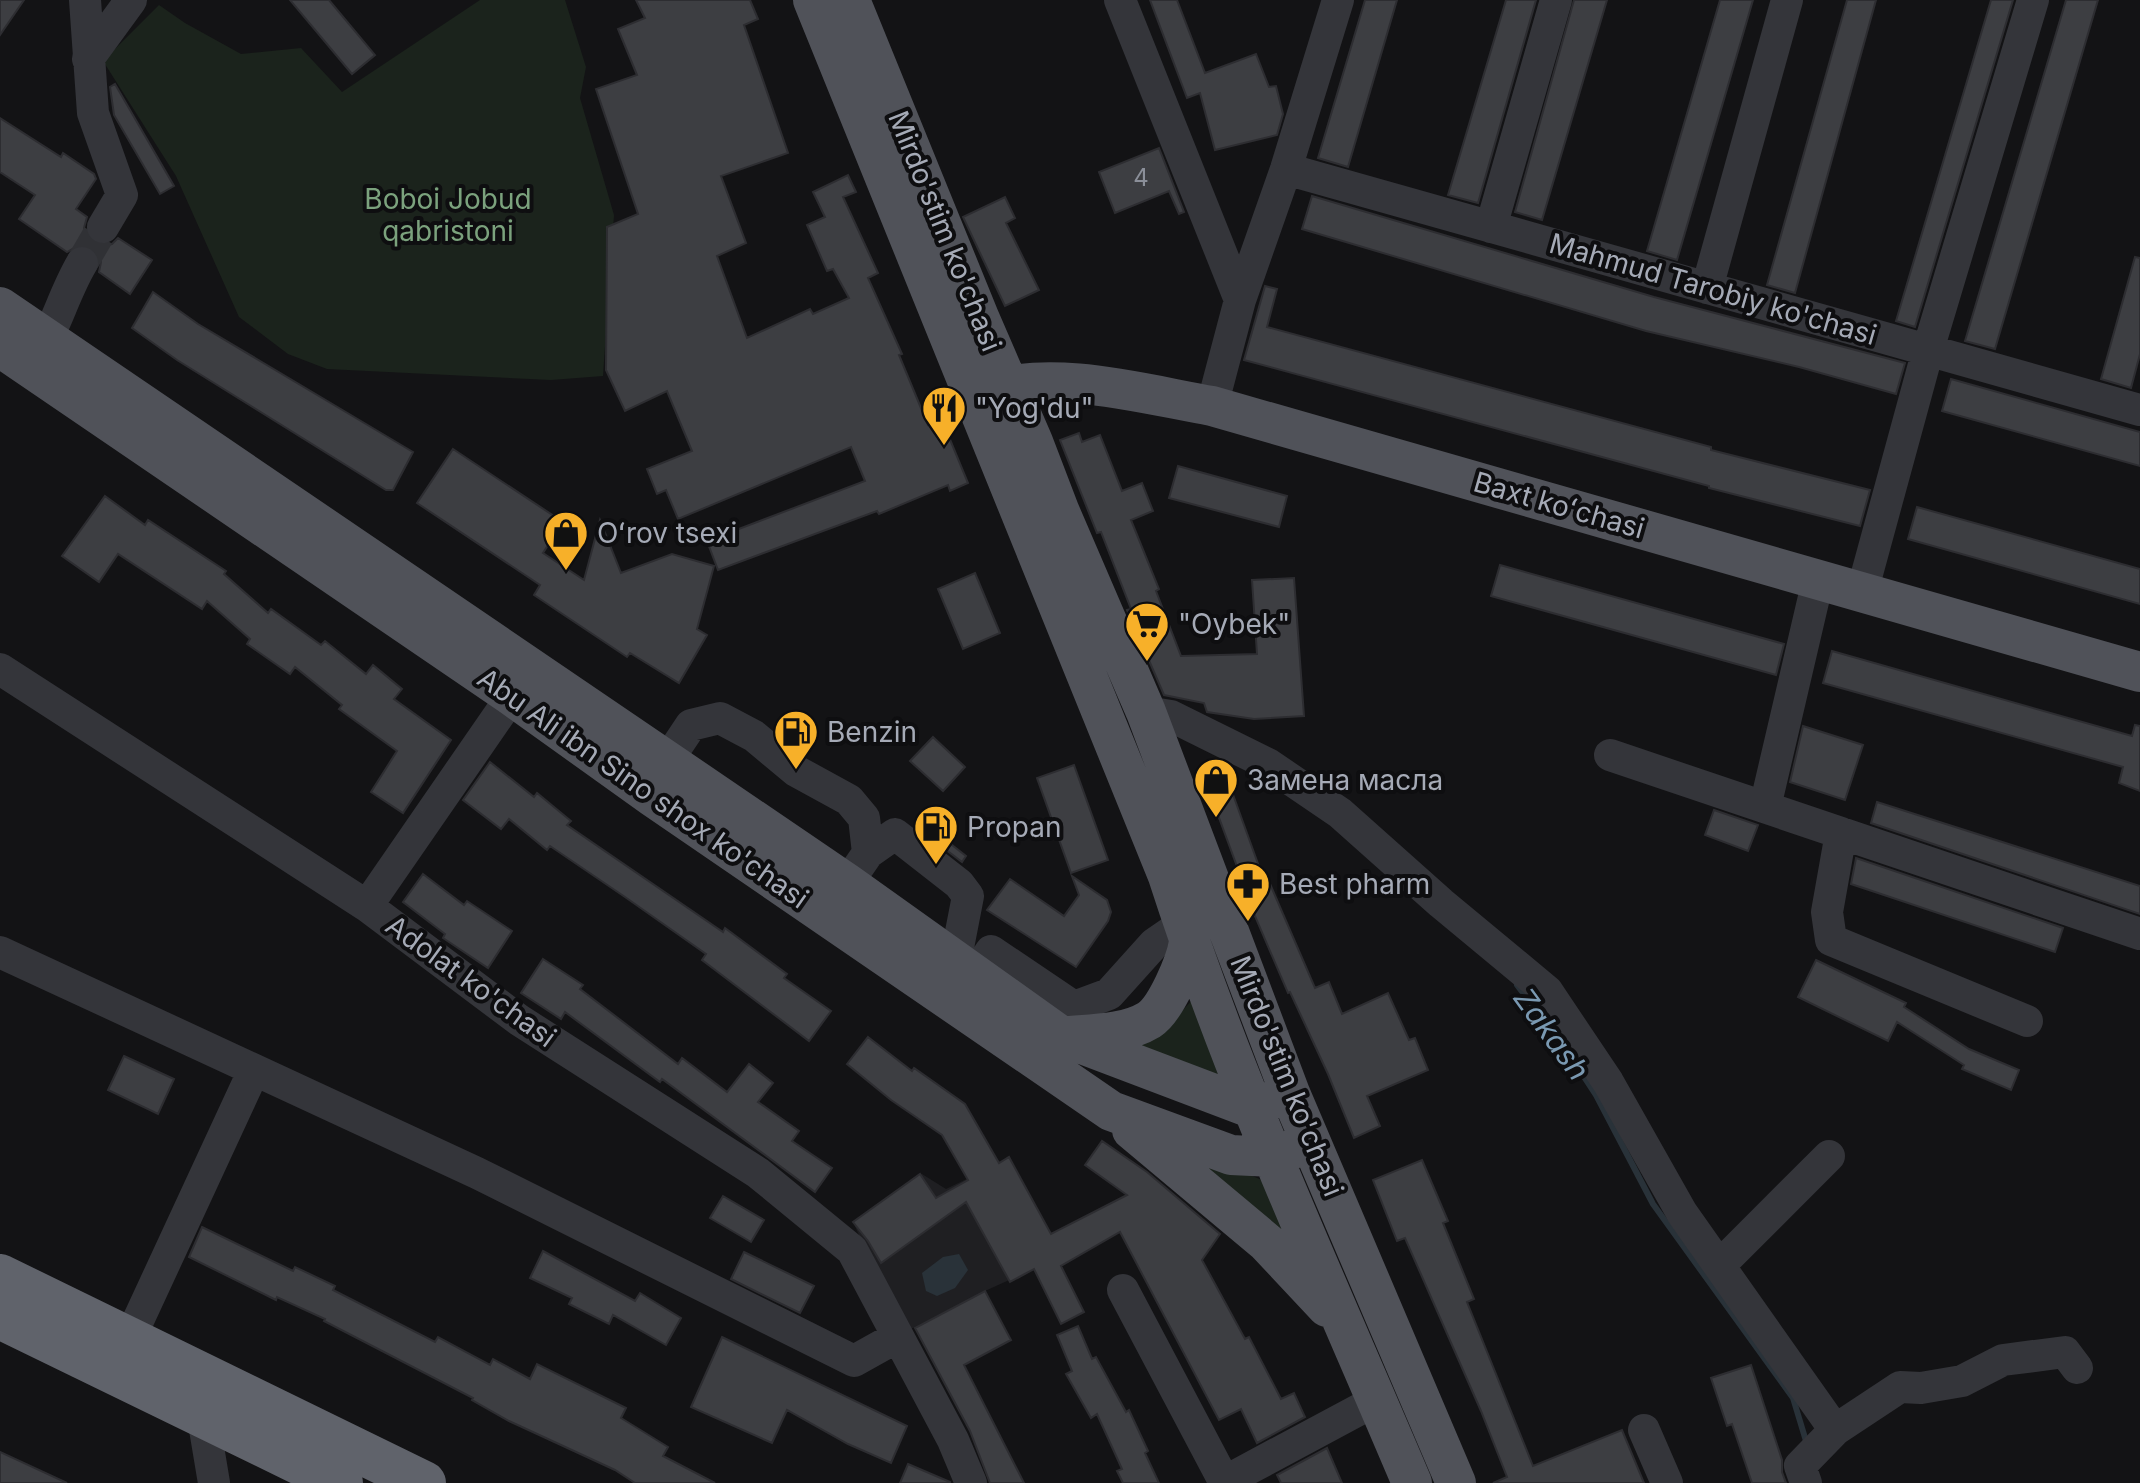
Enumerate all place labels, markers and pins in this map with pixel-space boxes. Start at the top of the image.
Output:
restaurant icon: "Yog'du" [920,384,968,447]
place label: "Yog'du" [975,391,1094,425]
shop icon: Oʻrov tsexi [542,509,590,572]
place label: Oʻrov tsexi [597,516,737,550]
supermarket icon: "Oybek" [1123,600,1171,663]
place label: "Oybek" [1178,607,1290,641]
fuel station icon: Benzin [772,708,820,771]
place label: Benzin [827,715,917,749]
shop icon: Замена масла [1192,756,1240,819]
place label: Замена масла [1247,763,1443,797]
fuel station icon: Propan [912,803,960,866]
place label: Propan [967,810,1061,844]
pharmacy icon: Best pharm [1224,860,1272,923]
place label: Best pharm [1279,867,1430,901]

